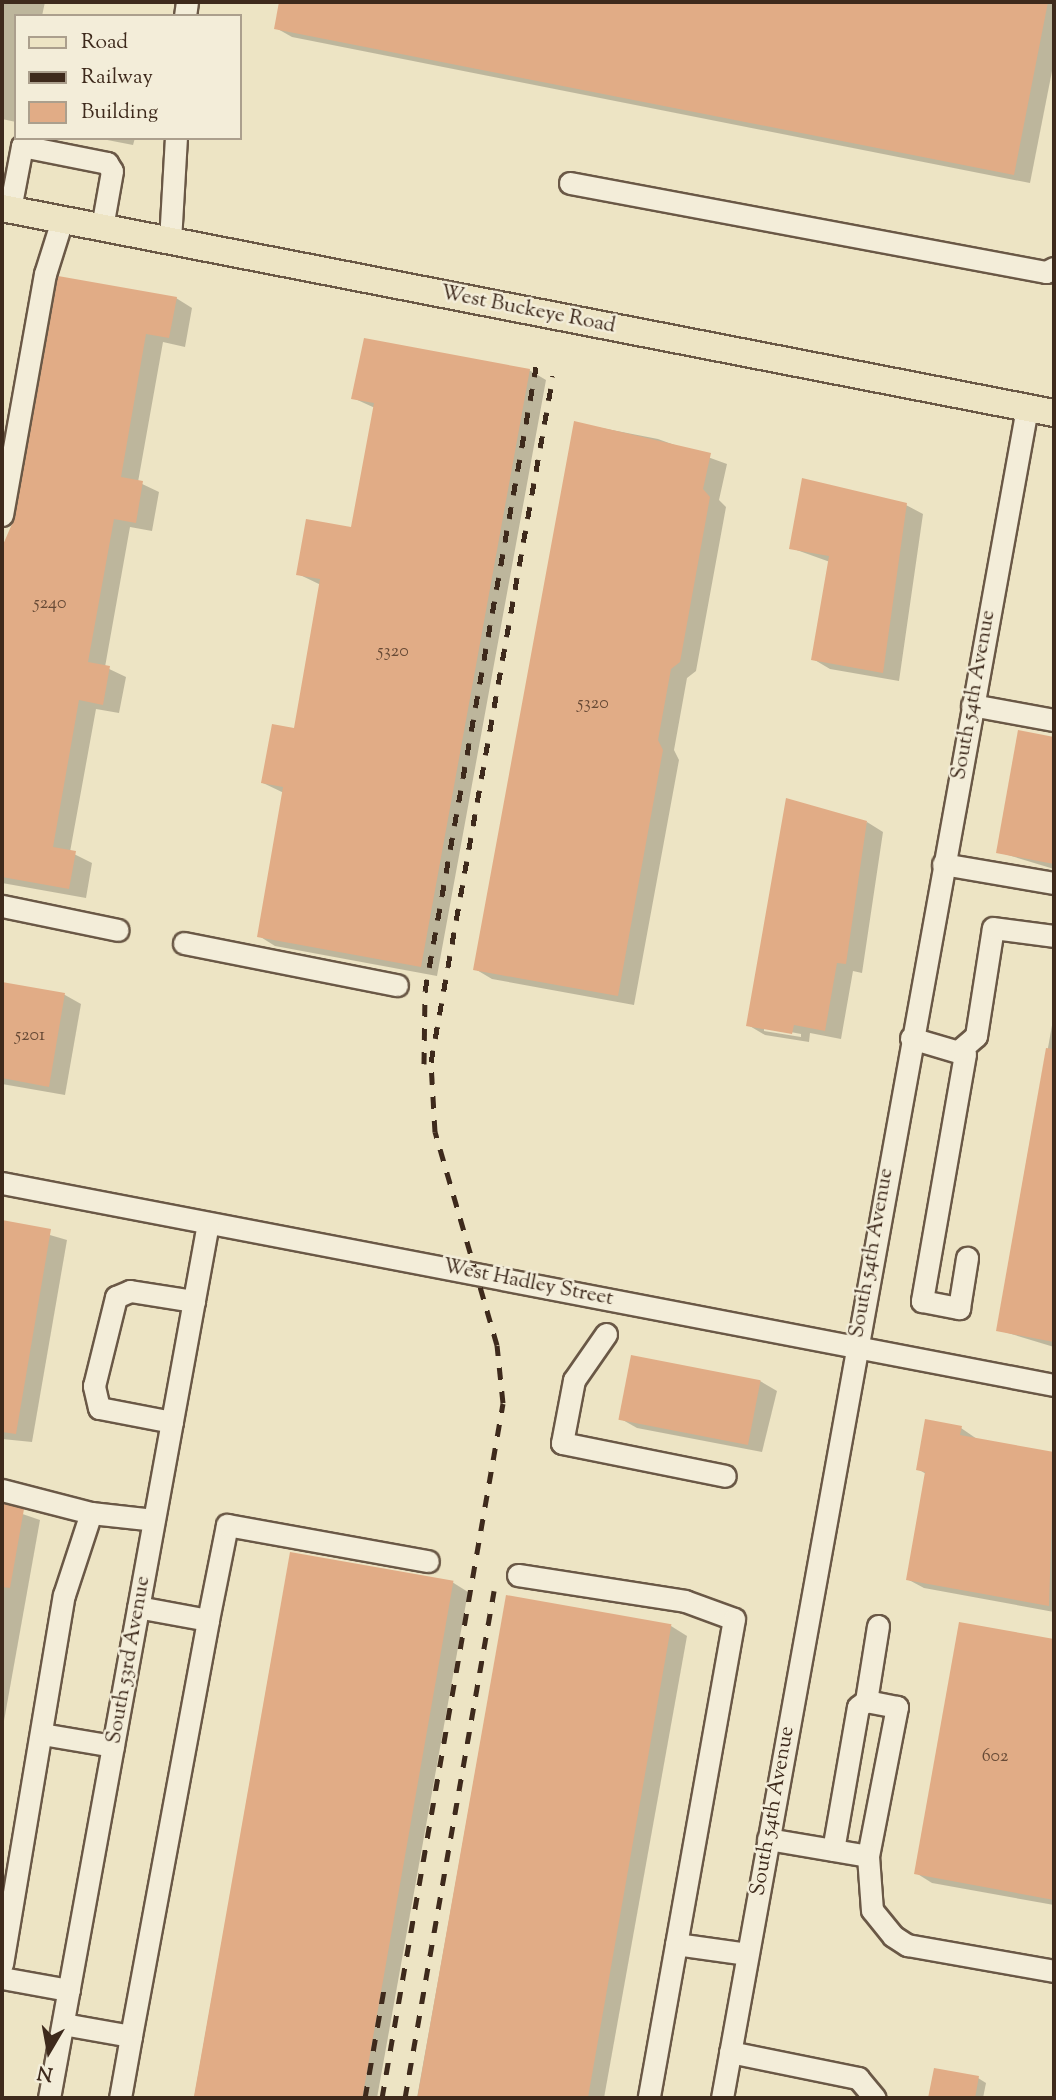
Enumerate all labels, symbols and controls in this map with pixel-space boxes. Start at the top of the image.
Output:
legend [14,14,242,140]
text: Road [81,28,128,58]
text: Railway [81,63,153,93]
text: Building [81,98,158,128]
street label: West Buckeye Road [438,281,618,339]
house number: 5240 [33,593,67,615]
street label: South 54th Avenue [947,608,1001,782]
house number: 5320 [377,641,409,663]
house number: 5320 [577,693,609,715]
house number: 5201 [15,1025,45,1047]
street label: South 54th Avenue [845,1166,899,1340]
street label: West Hadley Street [441,1254,615,1312]
street label: South 53rd Avenue [102,1574,156,1746]
street label: South 54th Avenue [746,1724,800,1898]
house number: 602 [982,1746,1008,1768]
north arrow [14,2016,84,2086]
text: N [35,2058,55,2087]

